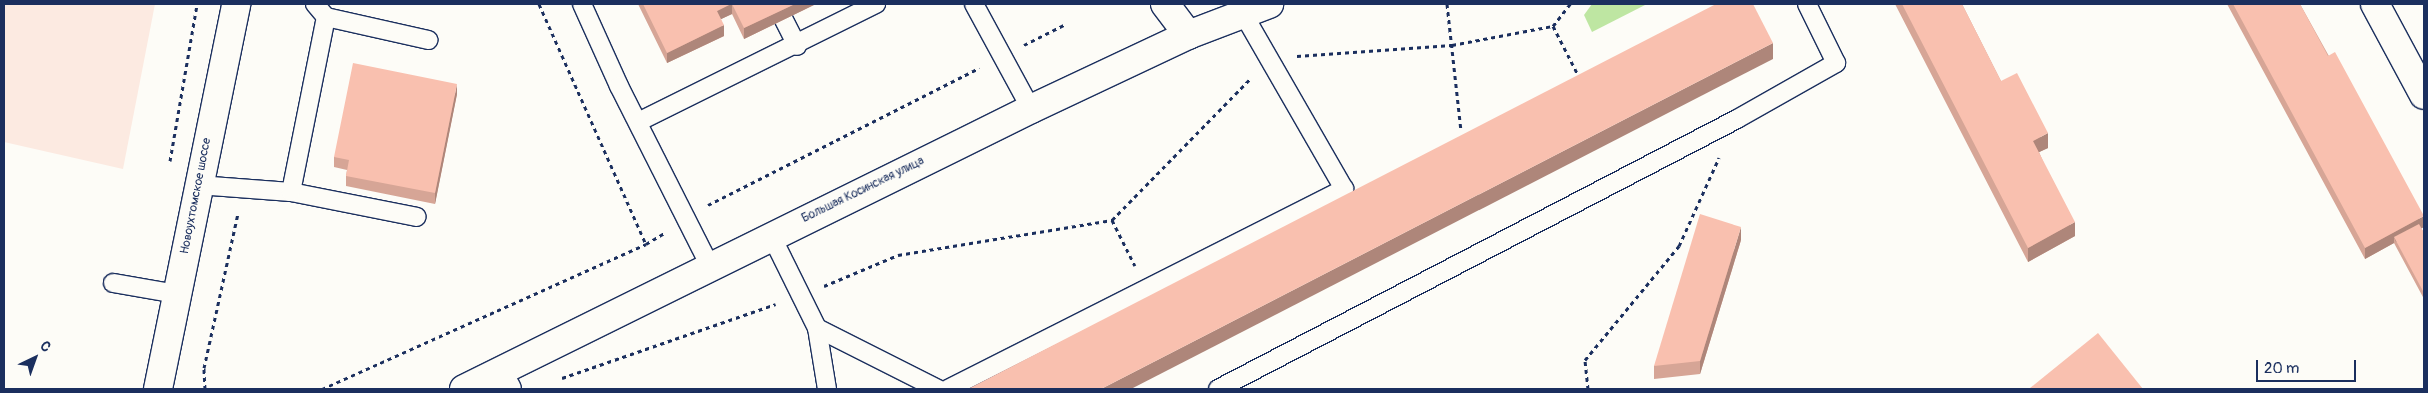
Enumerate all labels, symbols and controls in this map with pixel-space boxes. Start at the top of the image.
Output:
street label: Новоухтомское шоссе [178,137,214,255]
street label: Большая Косинская улица [799,154,927,226]
north arrow [10,333,60,383]
text: С [36,337,54,356]
scale bar [2258,350,2358,382]
text: 20 m [2264,359,2299,378]

